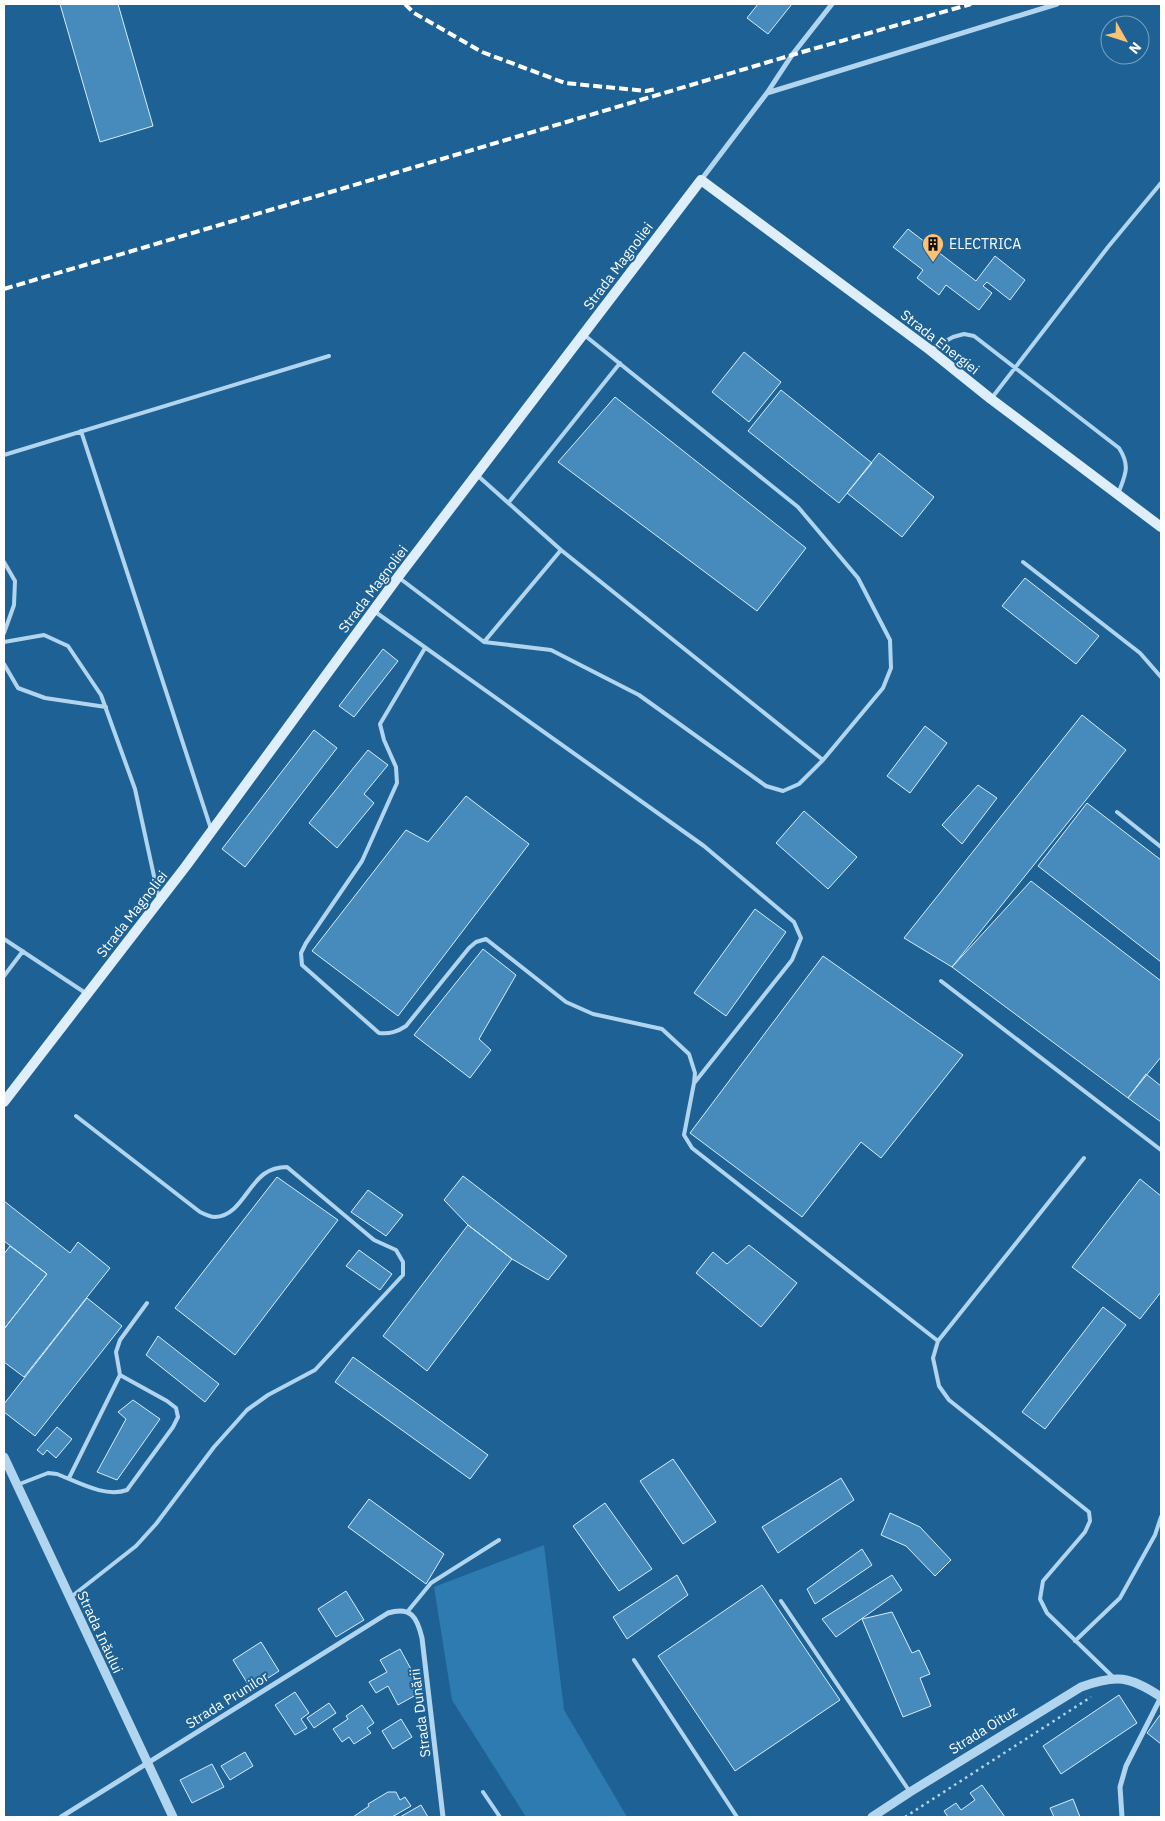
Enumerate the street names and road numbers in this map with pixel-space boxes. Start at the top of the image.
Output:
street label: Strada Magnoliei [579,219,657,313]
street label: Strada Energiei [897,306,983,378]
street label: Strada Magnoliei [334,542,412,636]
street label: Strada Magnoliei [93,867,171,961]
street label: Strada Inăului [73,1588,127,1676]
street label: Strada Prunilor [182,1667,272,1733]
street label: Strada Dunării [406,1668,434,1758]
street label: Strada Oituz [945,1702,1021,1758]

